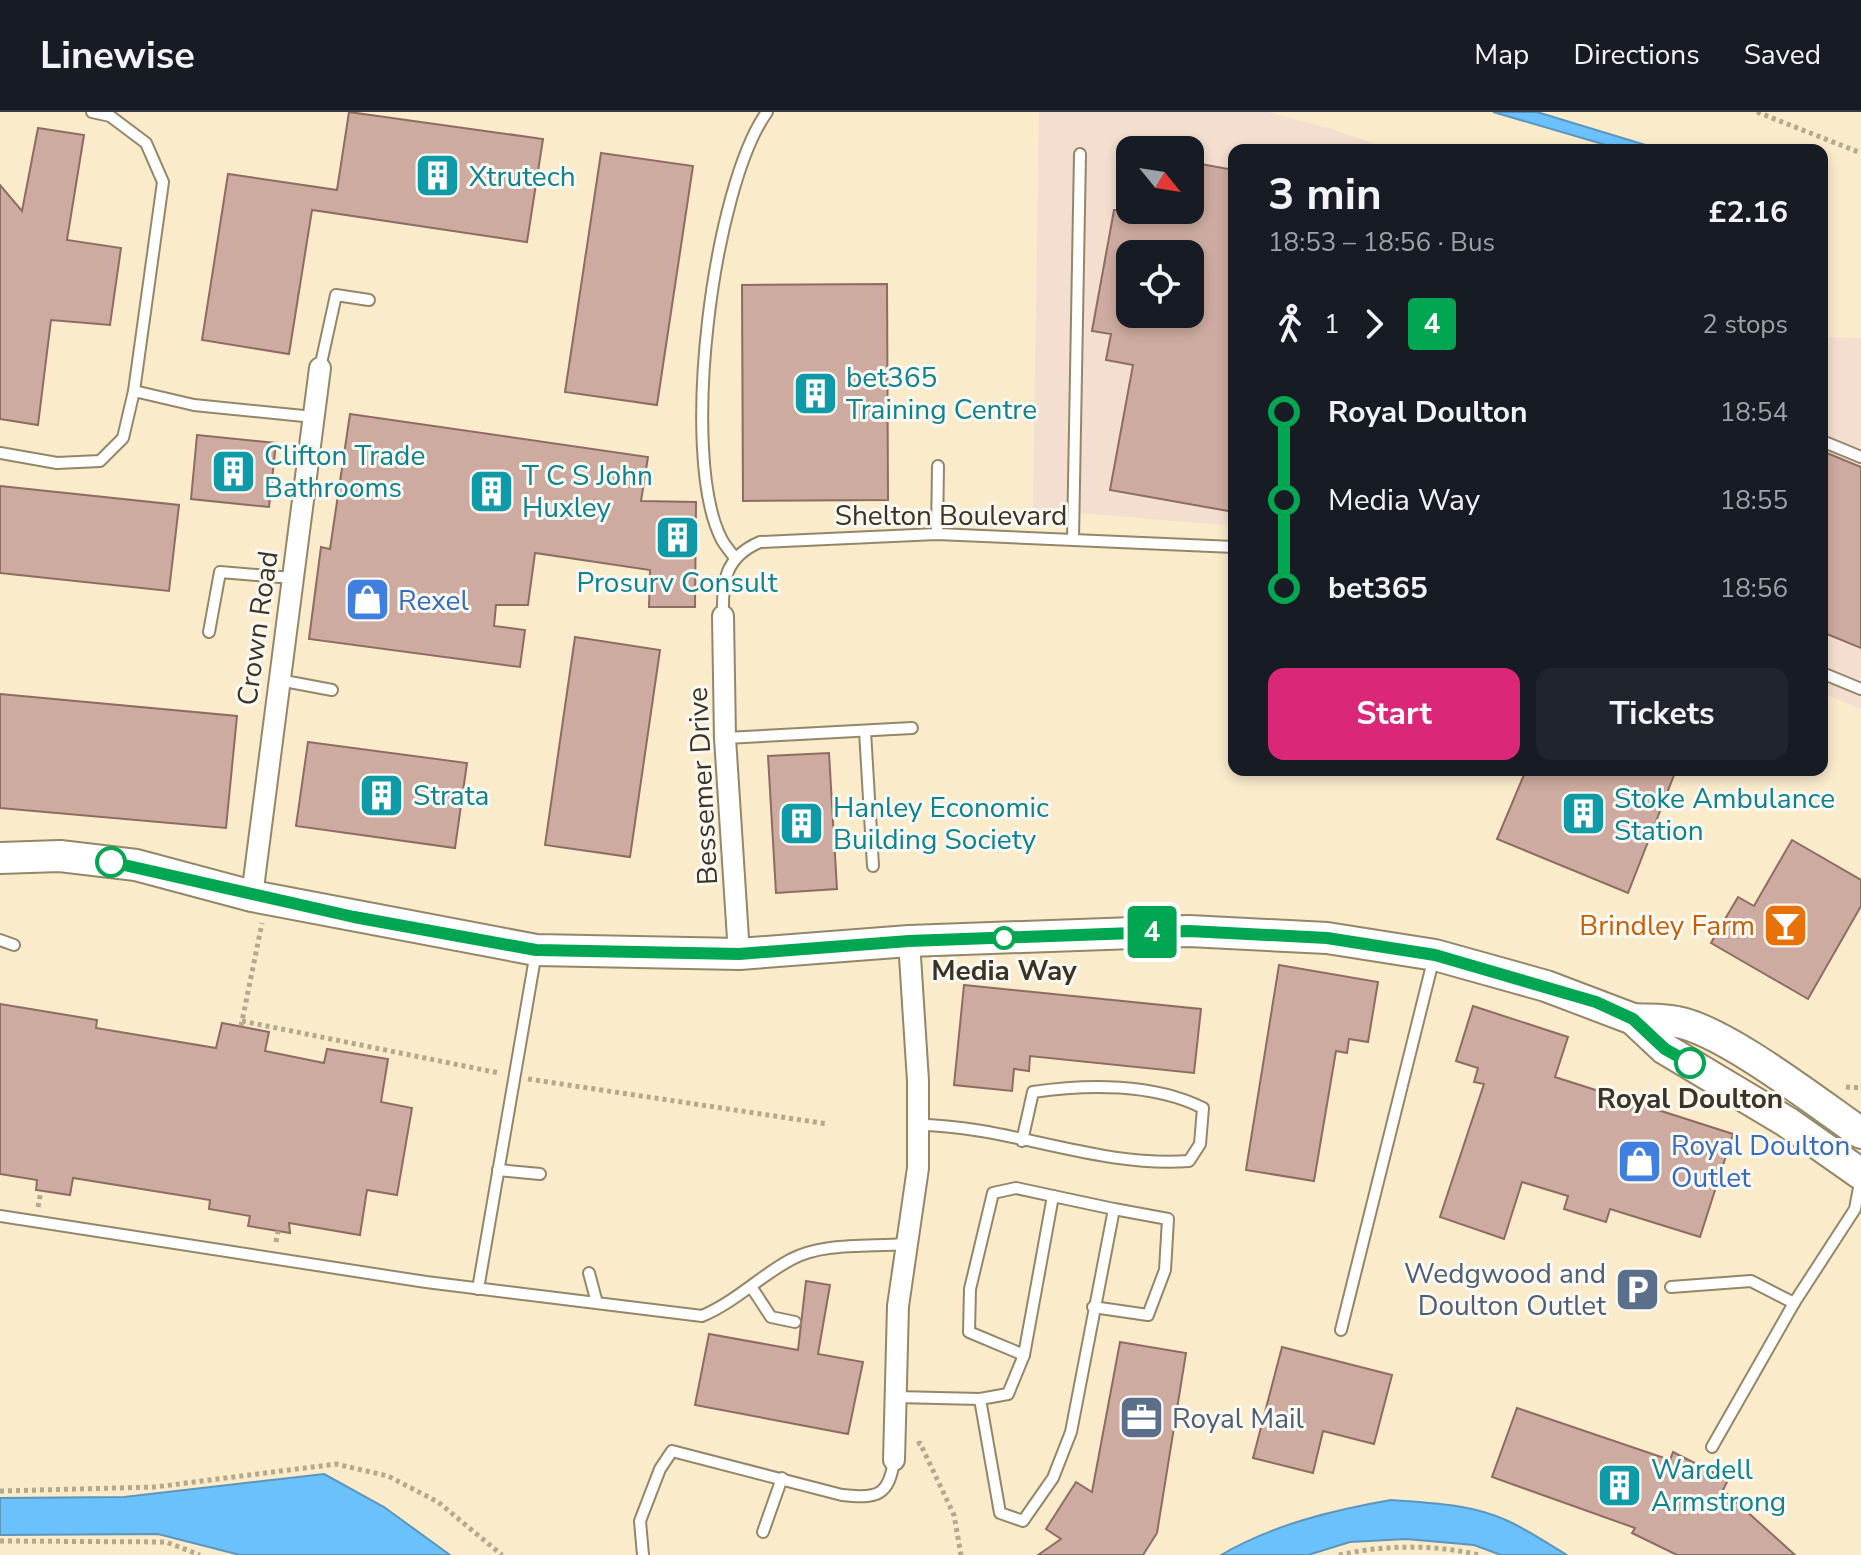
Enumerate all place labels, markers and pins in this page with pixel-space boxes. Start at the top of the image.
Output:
building icon: Xtrutech [414,152,462,200]
place label: Xtrutech [469,158,576,196]
place label: bet365 Training Centre [846,359,1037,429]
building icon: bet365 Training Centre [791,369,839,417]
place label: Clifton Trade Bathrooms [264,437,425,507]
building icon: Clifton Trade Bathrooms [209,447,257,495]
place label: T C S John Huxley [522,457,653,527]
building icon: T C S John Huxley [467,467,515,515]
building icon: Prosurv Consult [653,513,701,561]
place label: Prosurv Consult [577,564,778,602]
shop icon: Rexel [343,576,391,624]
place label: Rexel [398,582,469,620]
building icon: Strata [358,771,406,819]
place label: Strata [413,777,489,815]
place label: Stoke Ambulance Station [1614,780,1835,850]
place label: Hanley Economic Building Society [833,789,1049,859]
building icon: Stoke Ambulance Station [1559,790,1607,838]
building icon: Hanley Economic Building Society [778,799,826,847]
unlabelled marker [96,847,126,877]
bar icon: Brindley Farm [1762,901,1810,949]
place label: Brindley Farm [1579,907,1755,945]
marker: Media Way [993,927,1015,949]
place label: Media Way [931,952,1077,990]
marker: Royal Doulton [1675,1048,1705,1078]
place label: Royal Doulton [1597,1080,1783,1118]
place label: Royal Doulton Outlet [1671,1127,1850,1197]
shop icon: Royal Doulton Outlet [1616,1137,1664,1185]
place label: Wedgwood and Doulton Outlet [1404,1255,1606,1325]
parking icon: Wedgwood and Doulton Outlet [1613,1265,1661,1313]
office icon: Royal Mail [1117,1394,1165,1442]
place label: Royal Mail [1172,1400,1304,1438]
place label: Wardell Armstrong [1651,1451,1786,1521]
building icon: Wardell Armstrong [1596,1461,1644,1509]

